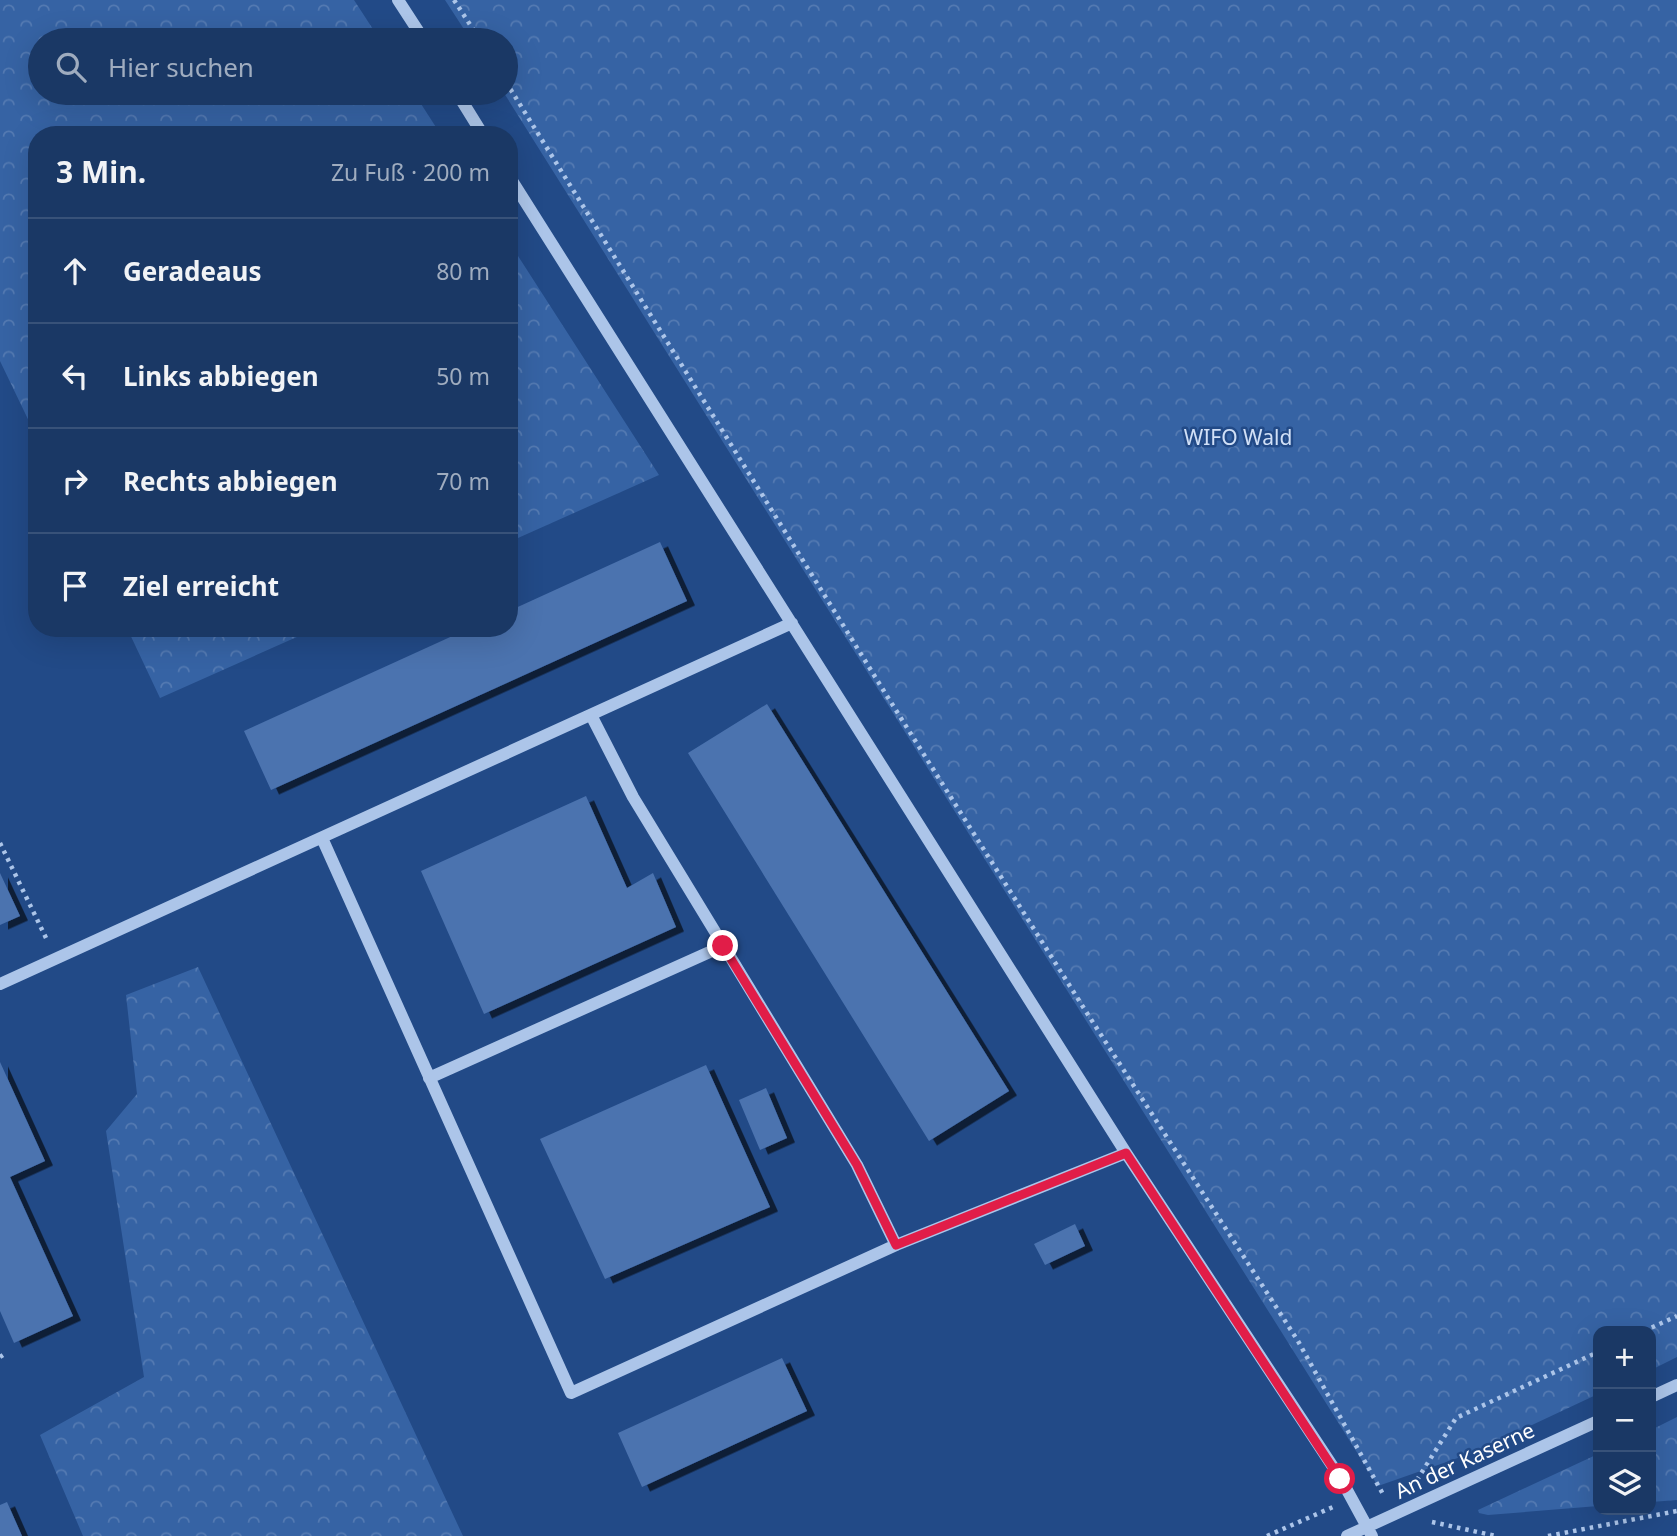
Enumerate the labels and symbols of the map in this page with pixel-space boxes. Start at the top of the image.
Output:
park label: WIFO Wald [1184,423,1292,451]
route end [707,930,738,961]
street label: An der Kaserne [1390,1416,1539,1505]
route start [1324,1463,1355,1494]

